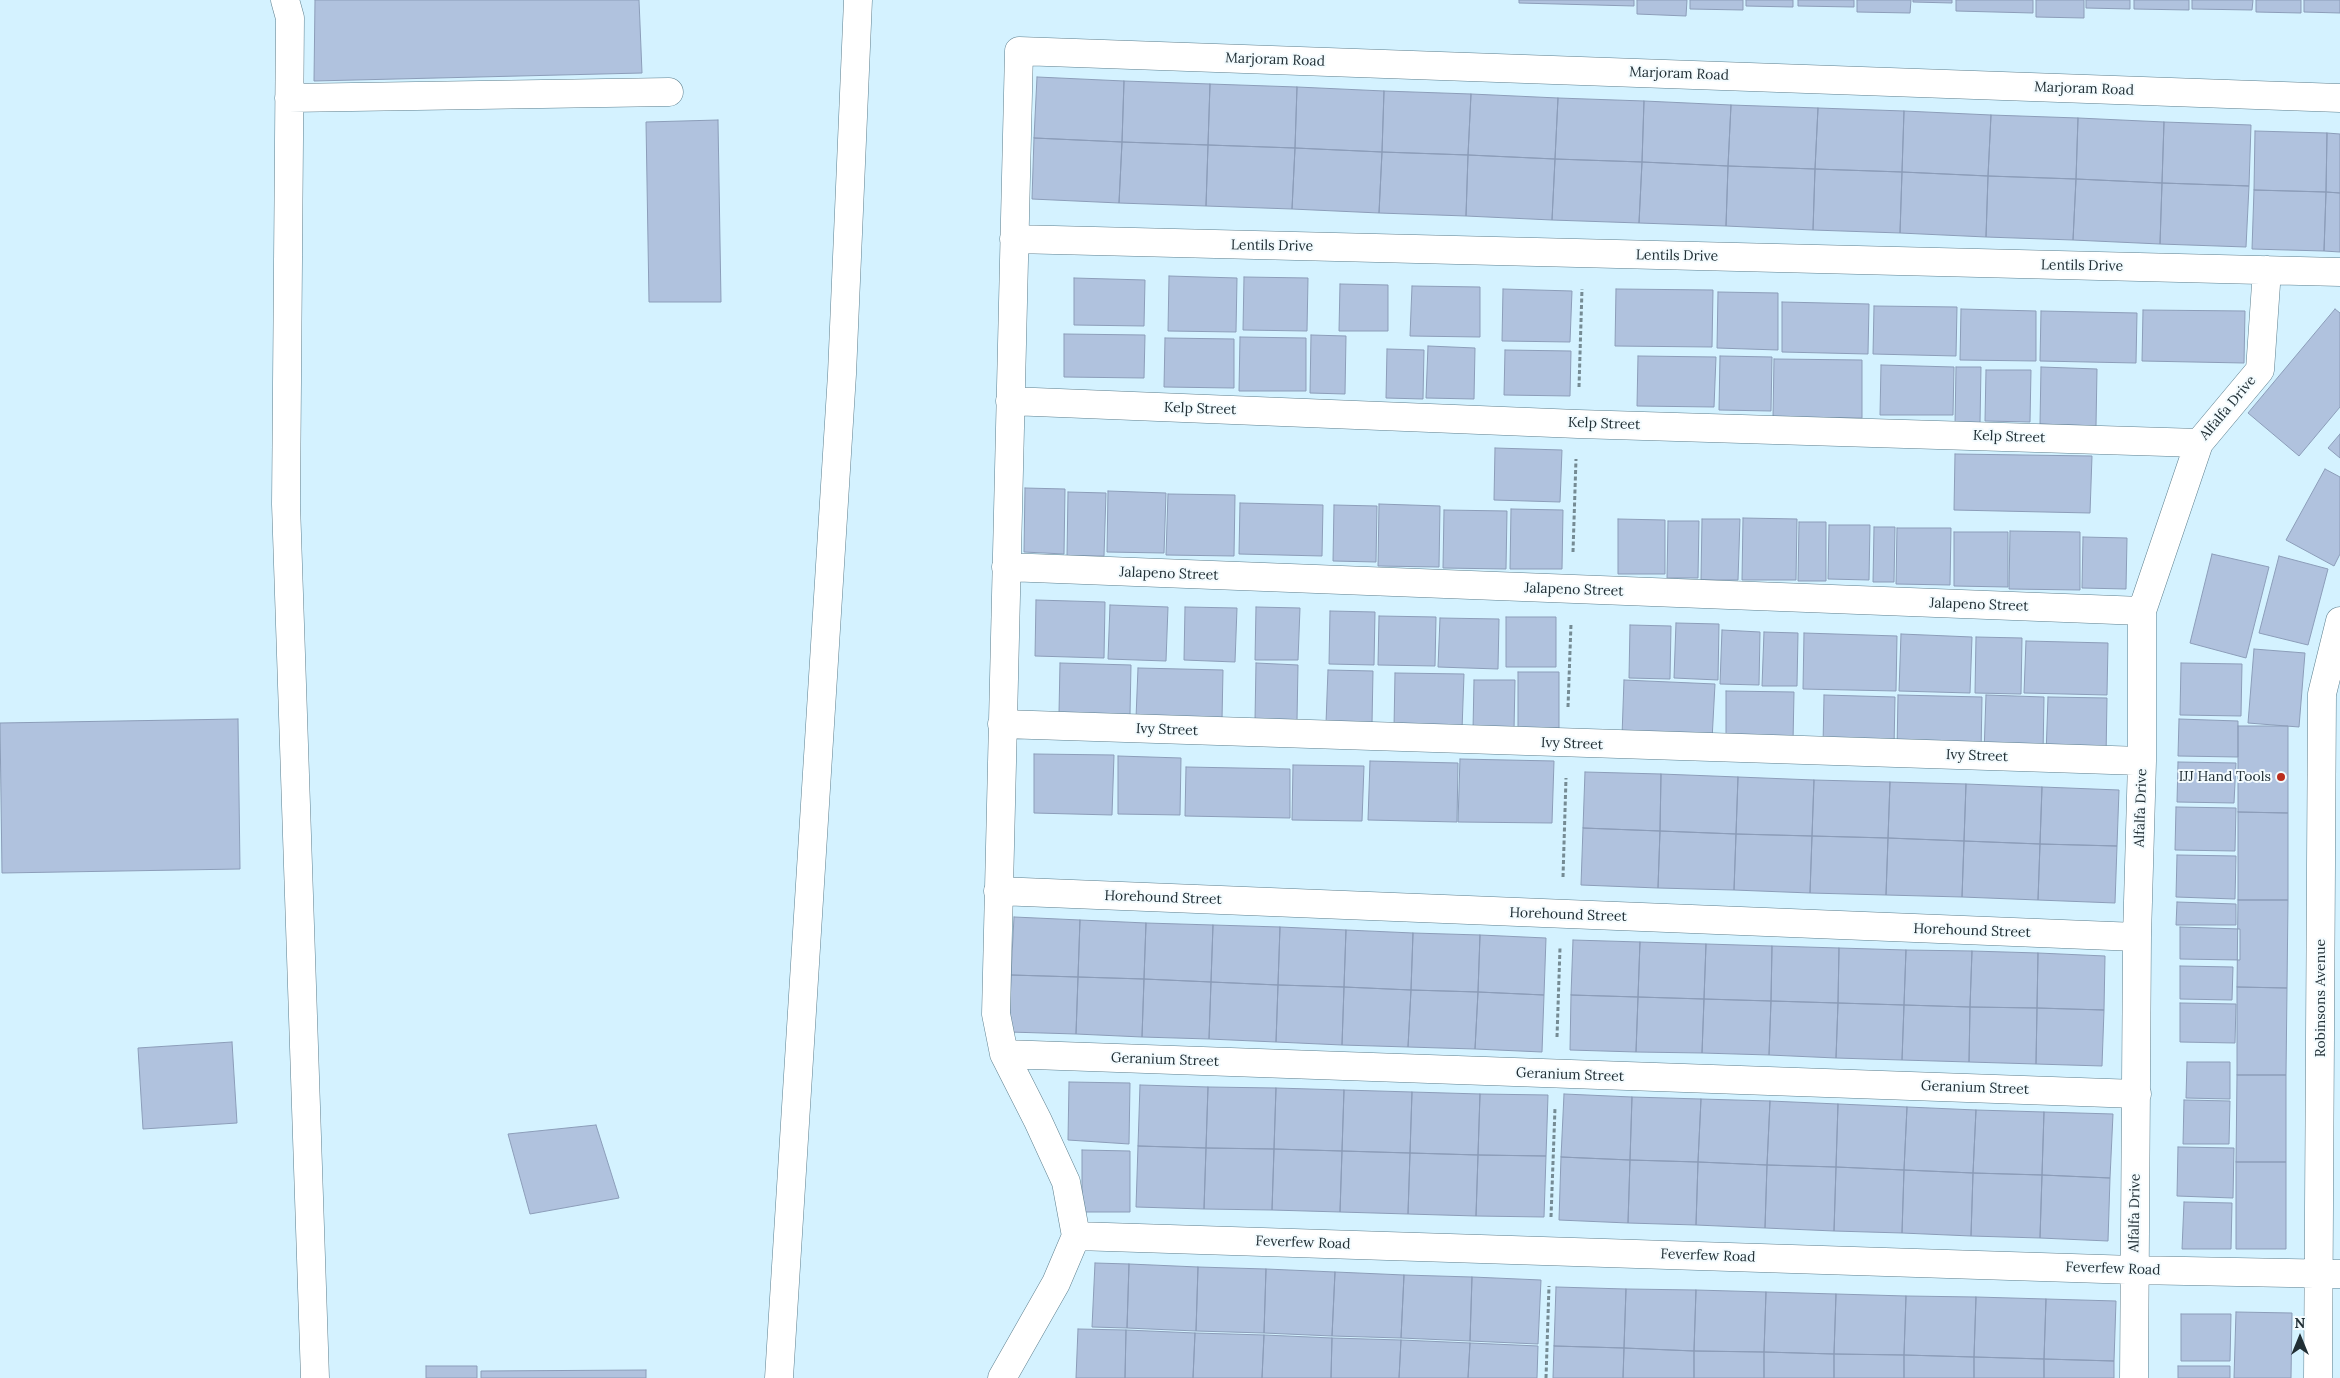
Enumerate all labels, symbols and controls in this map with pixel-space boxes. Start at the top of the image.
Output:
street label: Marjoram Road [1225,50,1325,70]
street label: Marjoram Road [1629,64,1729,84]
street label: Marjoram Road [2034,79,2134,99]
street label: Lentils Drive [1231,237,1313,255]
street label: Lentils Drive [1636,247,1718,265]
street label: Lentils Drive [2041,257,2123,275]
street label: Alfalfa Drive [2196,372,2260,444]
street label: Kelp Street [1163,399,1237,419]
street label: Kelp Street [1567,414,1641,434]
street label: Kelp Street [1972,427,2046,447]
street label: Jalapeno Street [1119,564,1219,584]
street label: Jalapeno Street [1524,580,1624,600]
street label: Jalapeno Street [1929,595,2029,615]
street label: Ivy Street [1136,721,1198,739]
street label: Ivy Street [1541,735,1603,753]
street label: Ivy Street [1946,747,2008,765]
street label: Alfalfa Drive [2131,768,2151,848]
place label: IJJ Hand Tools [2179,769,2271,785]
marker: IJJ Hand Tools [2275,771,2287,783]
street label: Horehound Street [1104,888,1222,908]
street label: Horehound Street [1509,905,1627,925]
street label: Horehound Street [1913,921,2031,941]
street label: Robinsons Avenue [2313,939,2329,1057]
street label: Geranium Street [1111,1050,1219,1070]
street label: Geranium Street [1516,1065,1624,1085]
street label: Geranium Street [1921,1078,2029,1098]
street label: Alfalfa Drive [2126,1173,2144,1253]
street label: Feverfew Road [1255,1233,1351,1253]
street label: Feverfew Road [1660,1246,1756,1266]
street label: Feverfew Road [2065,1259,2161,1279]
north arrow [2275,1313,2325,1363]
text: N [2295,1314,2305,1332]

